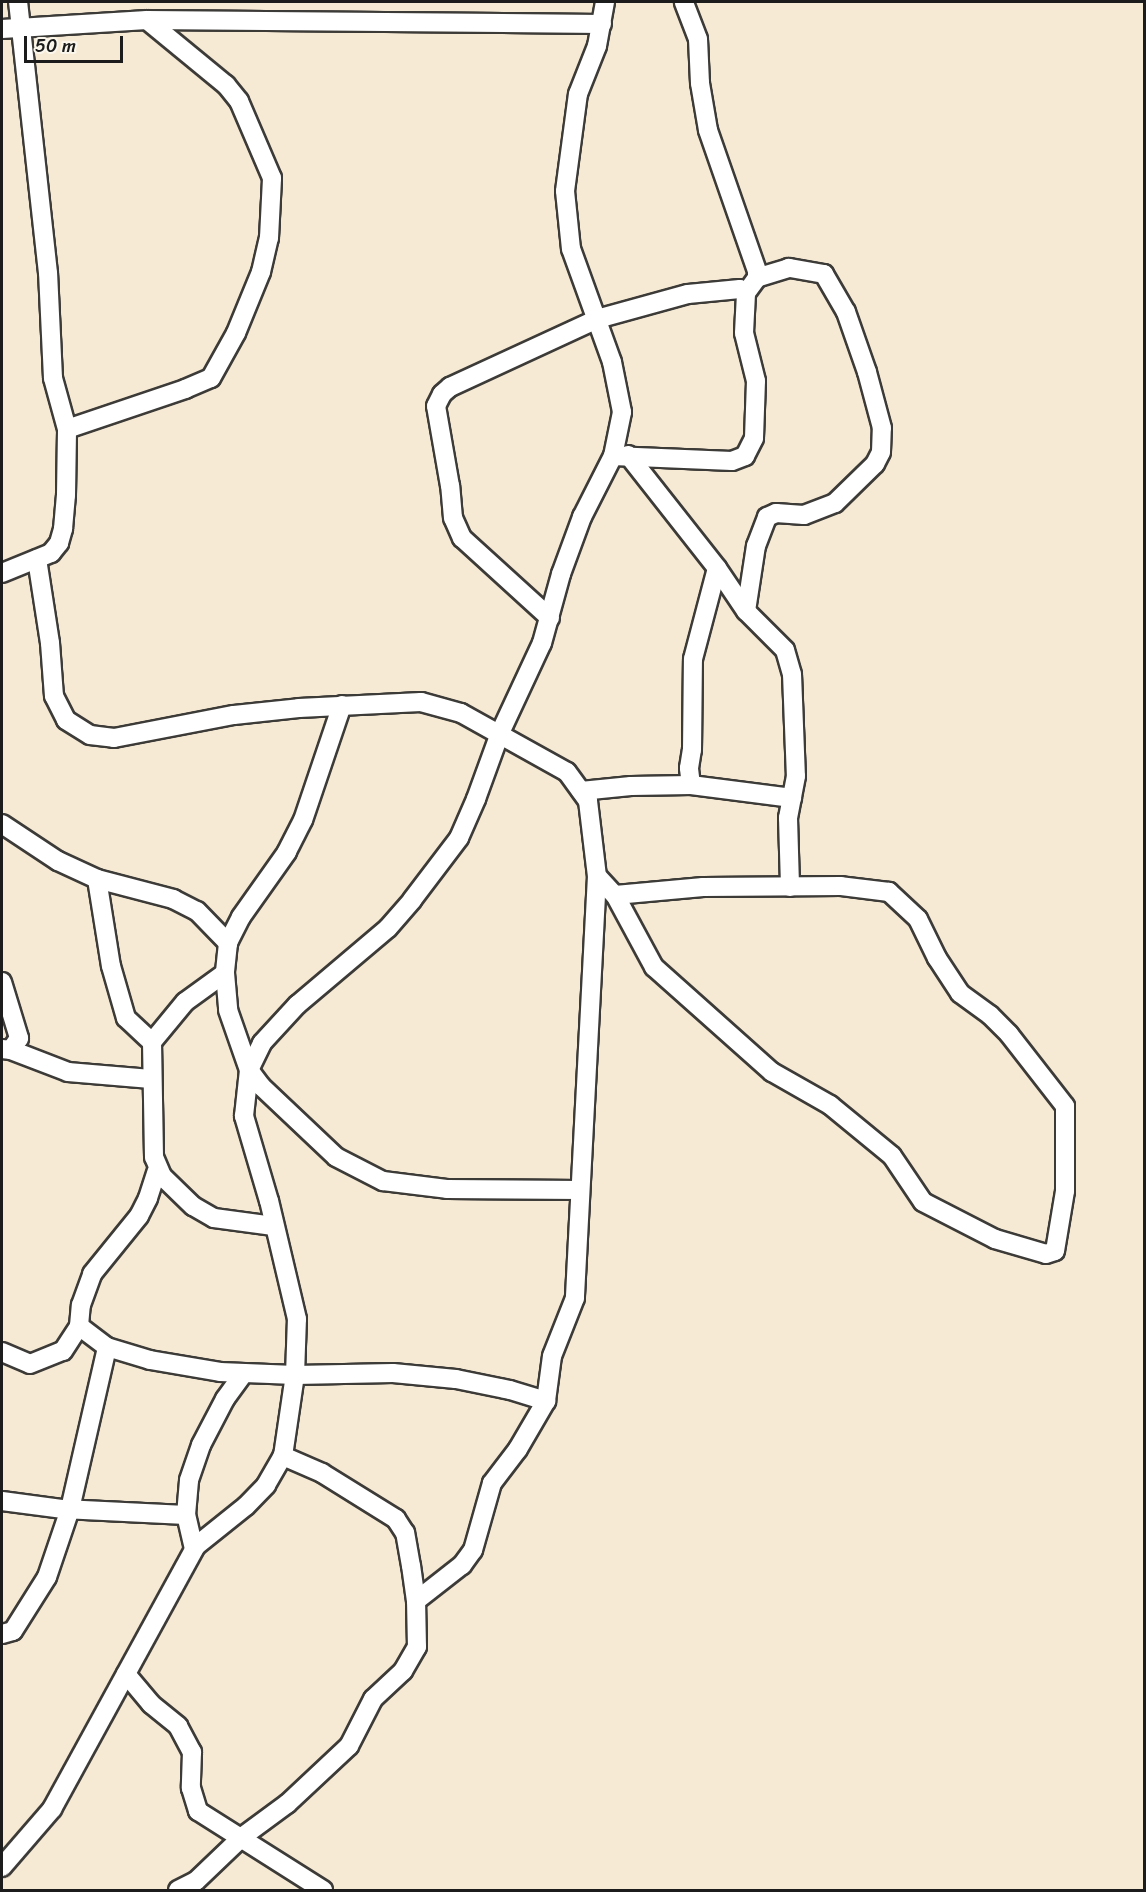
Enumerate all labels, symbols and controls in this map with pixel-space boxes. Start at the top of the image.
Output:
scale bar [27,24,126,62]
text: 50 m [35,30,76,62]

